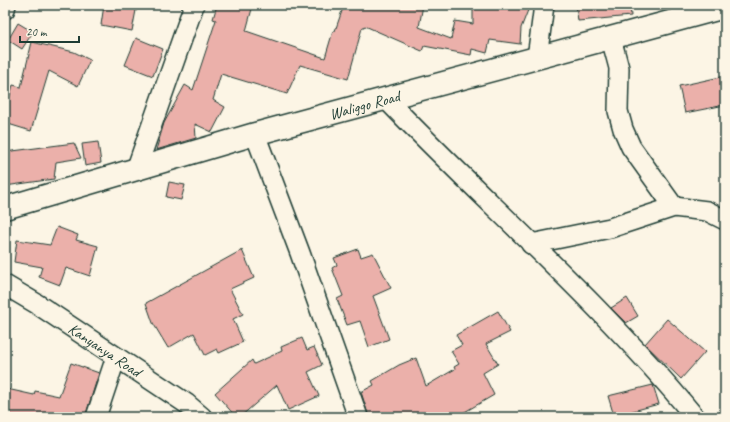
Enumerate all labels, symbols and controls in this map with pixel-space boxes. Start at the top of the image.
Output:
scale bar [20,18,79,44]
text: 20 m [26,24,48,40]
street label: Waliggo Road [327,86,405,124]
street label: Kanyanya Road [64,319,147,383]

